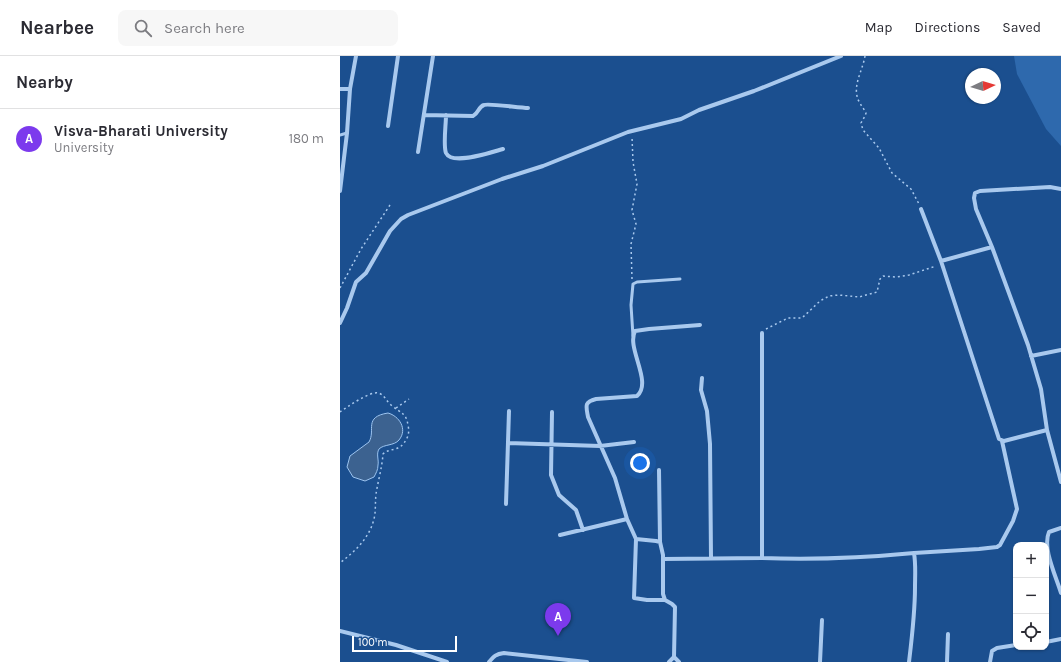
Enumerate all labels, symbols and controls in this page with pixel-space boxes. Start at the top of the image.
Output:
search box [118,10,398,46]
text: Nearbee [20,17,94,39]
icon: search [132,17,154,39]
text: Search here [164,19,245,37]
text: Map [865,19,893,36]
text: Directions [915,19,980,36]
text: Saved [1002,19,1041,36]
north arrow [965,68,1001,104]
text: Nearby [16,72,73,92]
text: Visva-Bharati University [54,122,228,140]
text: A [25,131,33,146]
text: 180 m [289,131,324,146]
text: University [54,140,114,155]
your location [630,453,650,473]
map controls [1013,542,1049,650]
button: + [1013,542,1049,578]
button: − [1013,578,1049,614]
pin: A [545,603,571,636]
button: locate [1013,614,1049,650]
scale bar [352,634,457,653]
text: 100 m [358,636,388,649]

